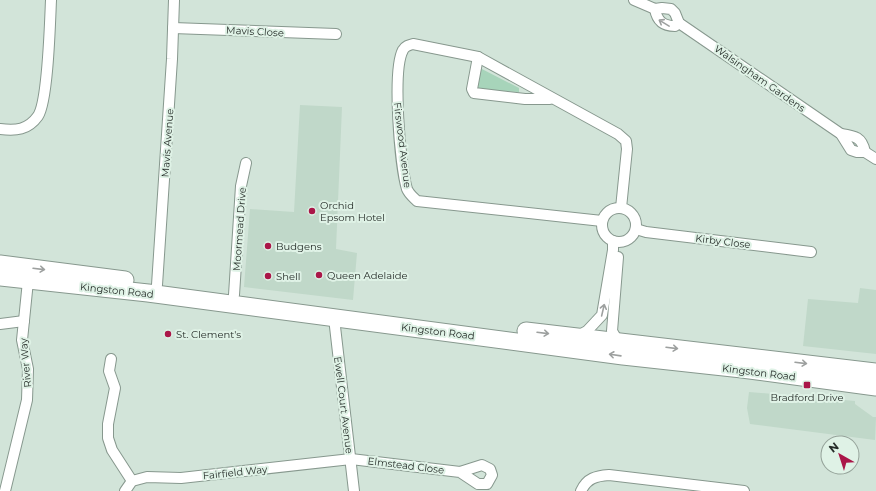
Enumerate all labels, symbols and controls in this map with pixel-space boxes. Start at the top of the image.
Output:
one-way arrow [658,18,670,26]
street label: Mavis Close [226,23,284,40]
street label: Walsingham Gardens [712,42,808,115]
street label: Firswood Avenue [391,102,414,189]
street label: Mavis Avenue [159,108,176,178]
street label: Moormead Drive [230,187,249,271]
place label: Orchid Epsom Hotel [320,199,385,224]
marker: Orchid Epsom Hotel [307,206,317,216]
street label: Kirby Close [695,232,751,251]
place label: Budgens [276,240,322,253]
marker: Budgens [263,241,273,251]
one-way arrow [32,265,45,272]
place label: Queen Adelaide [327,269,408,282]
place label: Shell [276,270,300,283]
marker: Queen Adelaide [314,270,324,280]
marker: Shell [263,271,273,281]
street label: Kingston Road [79,280,154,301]
one-way arrow [599,304,607,317]
street label: Kingston Road [400,321,475,342]
place label: St. Clement's [176,328,241,341]
marker: St. Clement's [163,329,173,339]
one-way arrow [536,329,549,337]
street label: River Way [17,337,34,388]
one-way arrow [665,344,678,351]
one-way arrow [609,351,622,359]
street label: Ewell Court Avenue [331,356,356,454]
one-way arrow [794,359,807,367]
street label: Kingston Road [721,362,796,383]
marker: Bradford Drive [802,380,812,390]
place label: Bradford Drive [771,391,843,404]
north arrow [820,435,860,475]
text: N [826,439,842,455]
street label: Elmstead Close [367,454,445,477]
street label: Fairfield Way [202,463,269,482]

